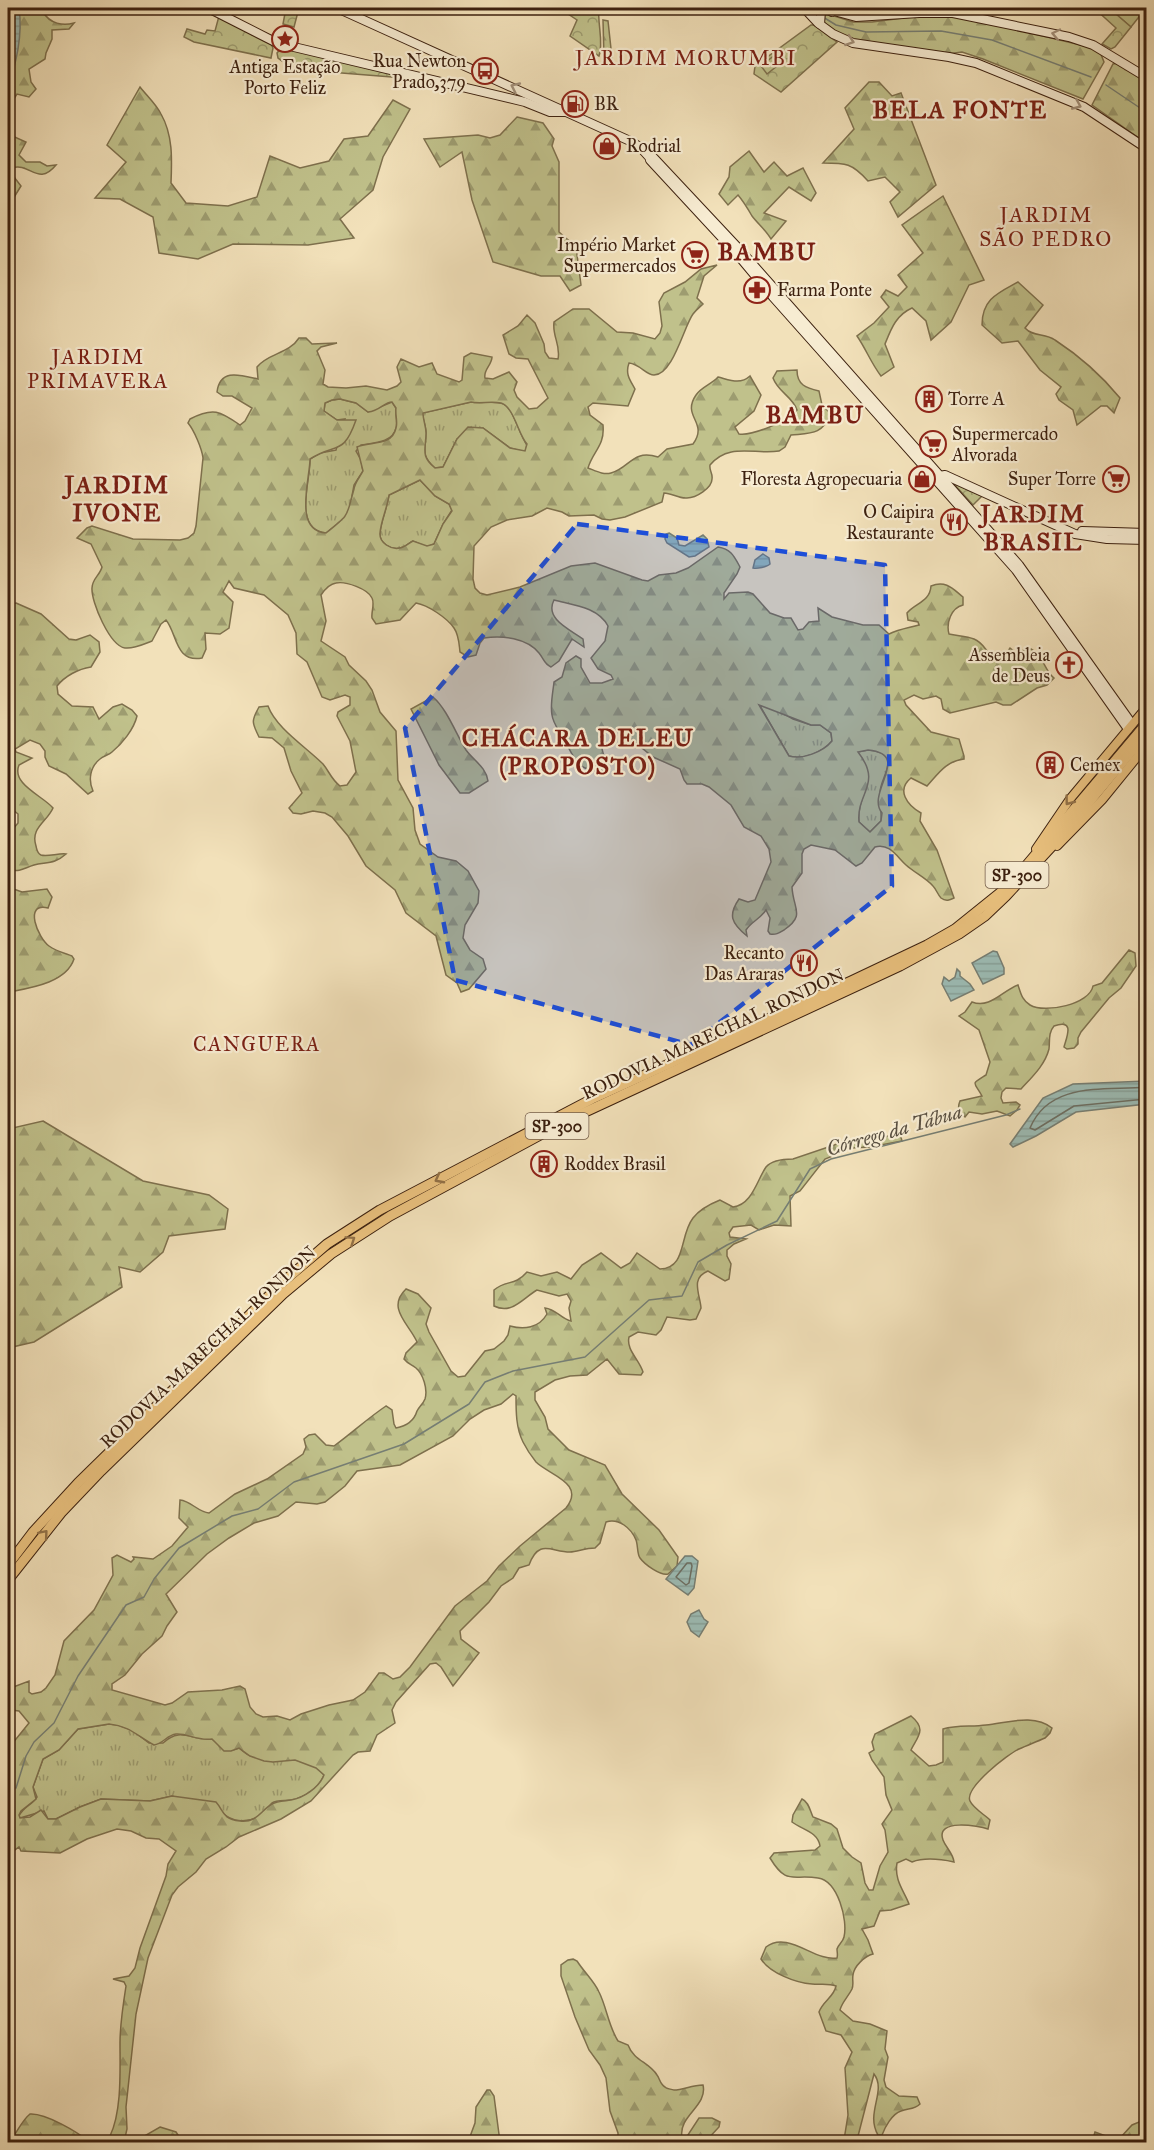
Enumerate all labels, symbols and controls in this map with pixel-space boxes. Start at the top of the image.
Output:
place icon: Antiga Estação Porto Feliz [270,24,300,54]
one-way arrow [1052,28,1062,41]
one-way arrow [845,34,855,47]
district label: JARDIM MORUMBI [573,45,797,71]
place label: Rua Newton Prado,379 [373,50,466,93]
place label: Antiga Estação Porto Feliz [229,56,340,99]
bus stop icon: Rua Newton Prado,379 [470,56,500,86]
one-way arrow [511,83,522,95]
fuel station icon: BR [560,89,590,119]
place label: BR [594,93,620,115]
district label: BELA FONTE [872,95,1048,125]
one-way arrow [1070,98,1081,110]
shop icon: Rodrial [592,131,622,161]
place label: Rodrial [626,135,681,157]
district label: JARDIM SÃO PEDRO [979,202,1113,252]
place label: Império Market Supermercados [557,234,677,277]
district label: BAMBU [718,237,816,267]
supermarket icon: Império Market Supermercados [680,240,710,270]
pharmacy icon: Farma Ponte [742,275,772,305]
place label: Farma Ponte [777,279,872,301]
district label: JARDIM PRIMAVERA [27,344,169,394]
building icon: Torre A [914,384,944,414]
place label: Torre A [948,388,1005,410]
district label: BAMBU [766,400,864,430]
place label: Supermercado Alvorada [951,423,1058,466]
supermarket icon: Supermercado Alvorada [918,429,948,459]
shop icon: Floresta Agropecuaria [907,464,937,494]
supermarket icon: Super Torre [1101,464,1131,494]
place label: Floresta Agropecuaria [741,468,902,491]
place label: Super Torre [1008,468,1096,490]
district label: JARDIM IVONE [61,470,170,528]
district label: JARDIM BRASIL [977,499,1086,557]
place label: O Caipira Restaurante [846,501,934,544]
restaurant icon: O Caipira Restaurante [939,507,969,537]
place label: Assembleia de Deus [968,644,1050,687]
church icon: Assembleia de Deus [1054,650,1084,680]
district label: CHÁCARA DELEU (PROPOSTO) [462,723,694,781]
building icon: Cemex [1035,750,1065,780]
place label: Cemex [1070,754,1120,776]
one-way arrow [1065,794,1076,805]
road number: SP-300 [986,862,1048,888]
place label: Recanto Das Araras [704,942,784,985]
restaurant icon: Recanto Das Araras [789,948,819,978]
street label: RODOVIA MARECHAL RONDON [578,963,848,1105]
district label: CANGUERA [193,1032,321,1056]
water label: Córrego da Tábua [824,1099,964,1161]
road number: SP-300 [526,1113,588,1139]
building icon: Roddex Brasil [529,1149,559,1179]
place label: Roddex Brasil [564,1153,666,1175]
one-way arrow [434,1172,445,1183]
one-way arrow [344,1236,355,1247]
street label: RODOVIA MARECHAL RONDON [96,1241,320,1453]
one-way arrow [36,1530,47,1541]

